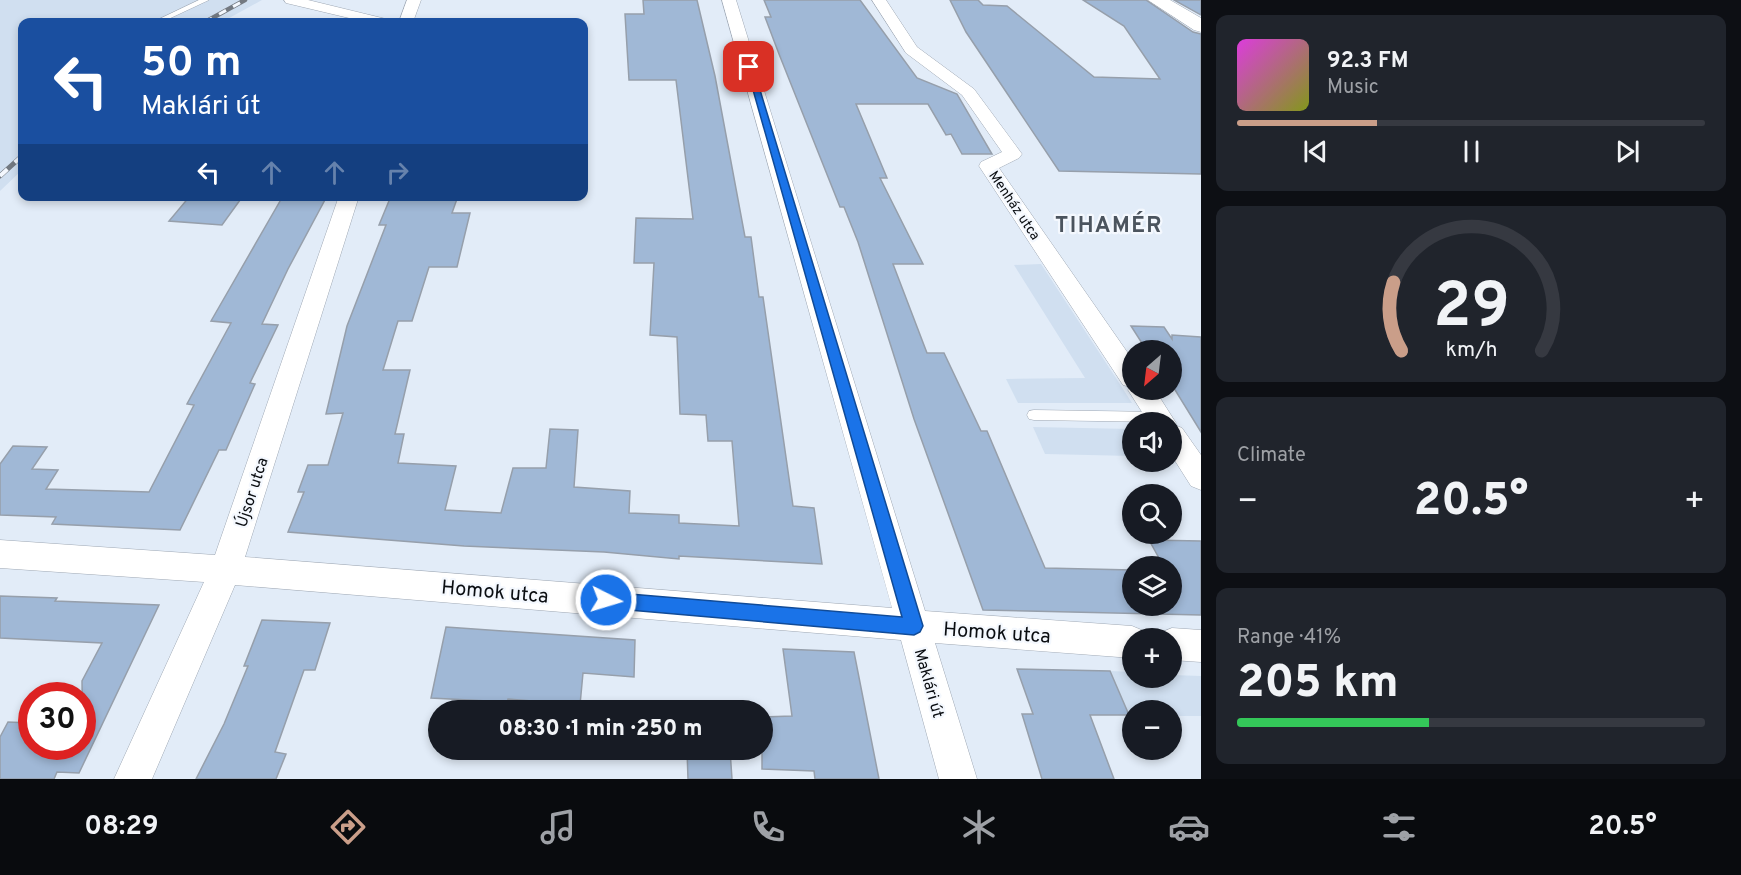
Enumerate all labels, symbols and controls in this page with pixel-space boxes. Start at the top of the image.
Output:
text: 50 m [141,38,242,91]
pin [723,41,774,92]
icon: left [42,42,120,120]
text: 92.3 FM [1327,48,1408,75]
icon: arrive [732,50,765,83]
text: Music [1327,75,1379,101]
text: Maklári út [141,90,261,124]
icon: previous [1299,135,1332,168]
icon: pause [1455,135,1488,168]
icon: next [1611,135,1644,168]
icon: left [192,156,225,189]
icon: ahead [255,156,288,189]
icon: ahead [318,156,351,189]
icon: right [381,156,414,189]
street label: Menház utca [984,168,1043,244]
district label: TIHAMÉR [1055,211,1163,240]
text: 29 [1433,270,1509,349]
text: km/h [1445,337,1497,364]
north arrow [1122,340,1182,400]
map controls [1122,340,1182,760]
button: sound [1122,412,1182,472]
text: Climate [1237,443,1306,469]
street label: Újsor utca [230,454,274,530]
text: 20.5° [1414,474,1528,531]
text: − [1237,482,1258,524]
text: + [1684,482,1705,524]
button: search [1122,484,1182,544]
button: layers [1122,556,1182,616]
position arrow [574,568,638,632]
street label: Homok utca [440,575,550,611]
street label: Homok utca [942,617,1052,651]
text: Range · 41% [1237,625,1341,651]
button: + [1122,628,1182,688]
street label: Maklári út [909,647,947,720]
text: 205 km [1237,656,1399,713]
speed limit sign: 30 [18,682,96,760]
button: − [1122,700,1182,760]
text: 08:30 · 1 min · 250 m [498,716,703,743]
icon: directions [327,806,369,848]
icon: music [537,806,579,848]
icon: phone [747,806,789,848]
icon: climate [958,806,1000,848]
icon: car [1168,806,1210,848]
icon: filters [1378,806,1420,848]
text: 08:29 [84,810,159,844]
text: 20.5° [1588,810,1657,844]

